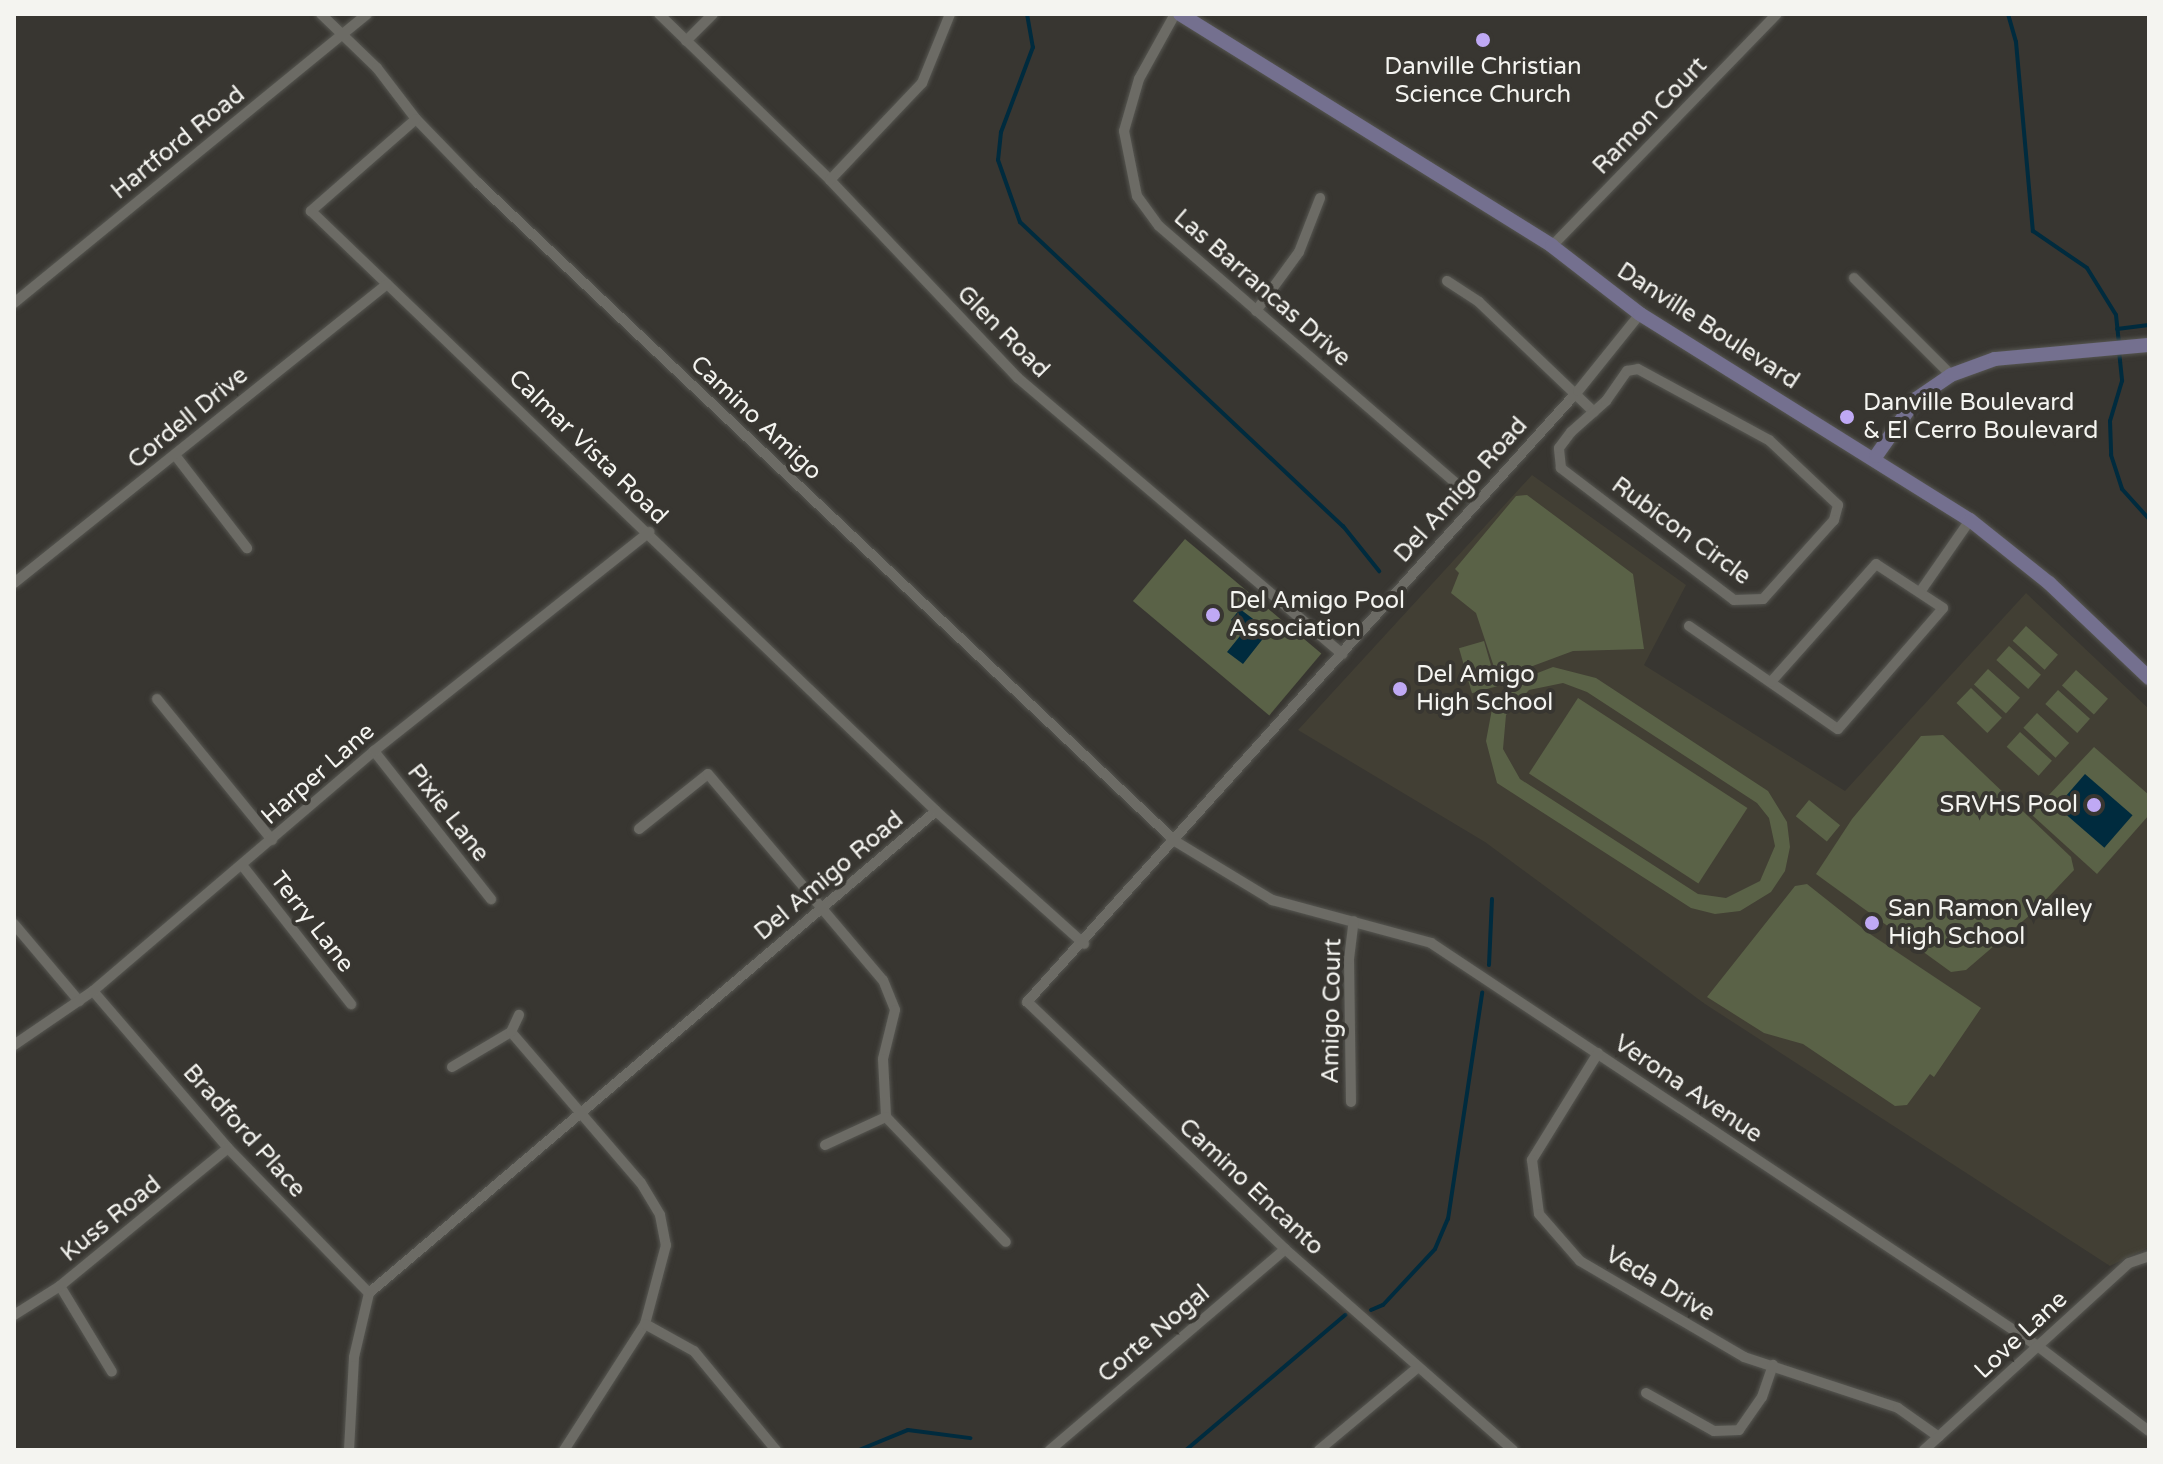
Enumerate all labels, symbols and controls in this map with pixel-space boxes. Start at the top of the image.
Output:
marker: Danville Christian Science Church [1474,31,1492,49]
street label: Ramon Court [1587,51,1713,181]
place label: Danville Christian Science Church [1384,53,1582,109]
street label: Hartford Road [105,80,251,206]
street label: Las Barrancas Drive [1168,203,1356,373]
street label: Danville Boulevard [1612,256,1804,396]
street label: Glen Road [951,280,1055,384]
street label: Camino Amigo [684,350,828,486]
street label: Cordell Drive [122,361,254,475]
street label: Calmar Vista Road [502,364,674,530]
place label: Danville Boulevard & El Cerro Boulevard [1863,389,2098,445]
marker: Danville Boulevard & El Cerro Boulevard [1838,408,1856,426]
street label: Del Amigo Road [1388,411,1534,569]
street label: Rubicon Circle [1606,471,1756,591]
place label: Del Amigo Pool Association [1229,587,1405,643]
marker: Del Amigo Pool Association [1204,606,1222,624]
place label: Del Amigo High School [1416,661,1553,717]
marker: Del Amigo High School [1391,680,1409,698]
street label: Harper Lane [256,717,380,831]
street label: Pixie Lane [401,758,495,868]
place label: SRVHS Pool [1939,791,2078,819]
marker: SRVHS Pool [2085,796,2103,814]
street label: Del Amigo Road [749,805,909,947]
street label: Terry Lane [264,866,360,978]
place label: San Ramon Valley High School [1888,895,2092,951]
marker: San Ramon Valley High School [1863,914,1881,932]
street label: Amigo Court [1316,938,1348,1084]
street label: Verona Avenue [1608,1029,1768,1149]
street label: Bradford Place [177,1058,311,1204]
street label: Camino Encanto [1173,1113,1329,1261]
street label: Kuss Road [55,1170,167,1268]
street label: Veda Drive [1600,1240,1720,1328]
street label: Corte Nogal [1092,1279,1216,1389]
street label: Love Lane [1969,1285,2073,1385]

